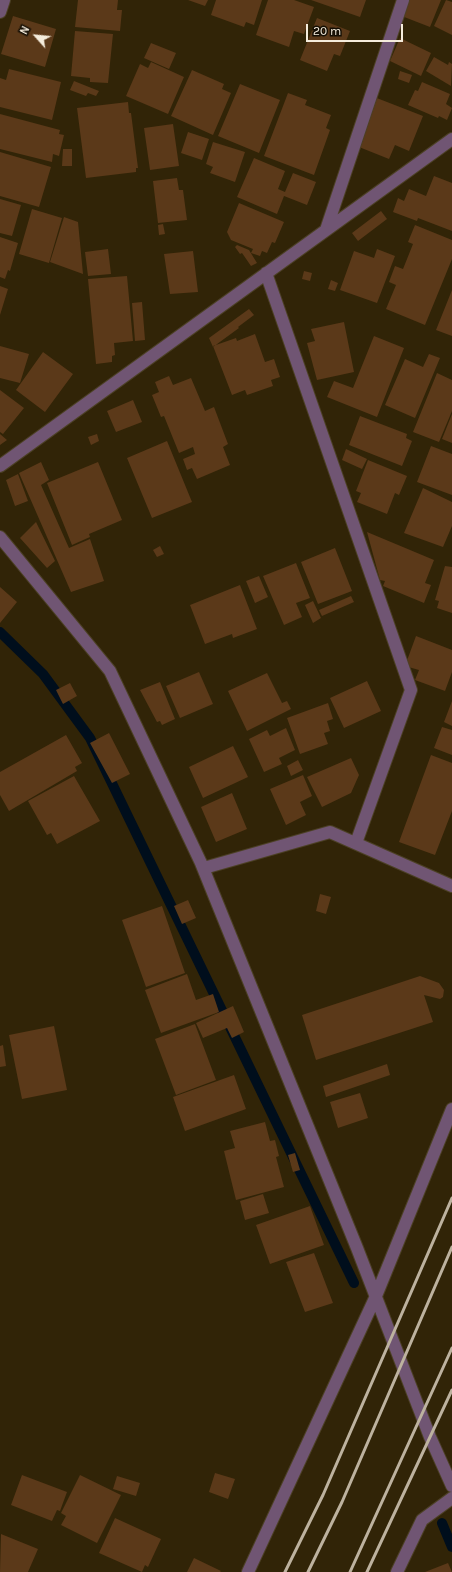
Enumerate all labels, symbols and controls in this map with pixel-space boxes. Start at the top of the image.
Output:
north arrow [16,16,56,56]
scale bar [308,16,405,42]
text: N [17,24,32,37]
text: 20 m [313,24,341,38]

